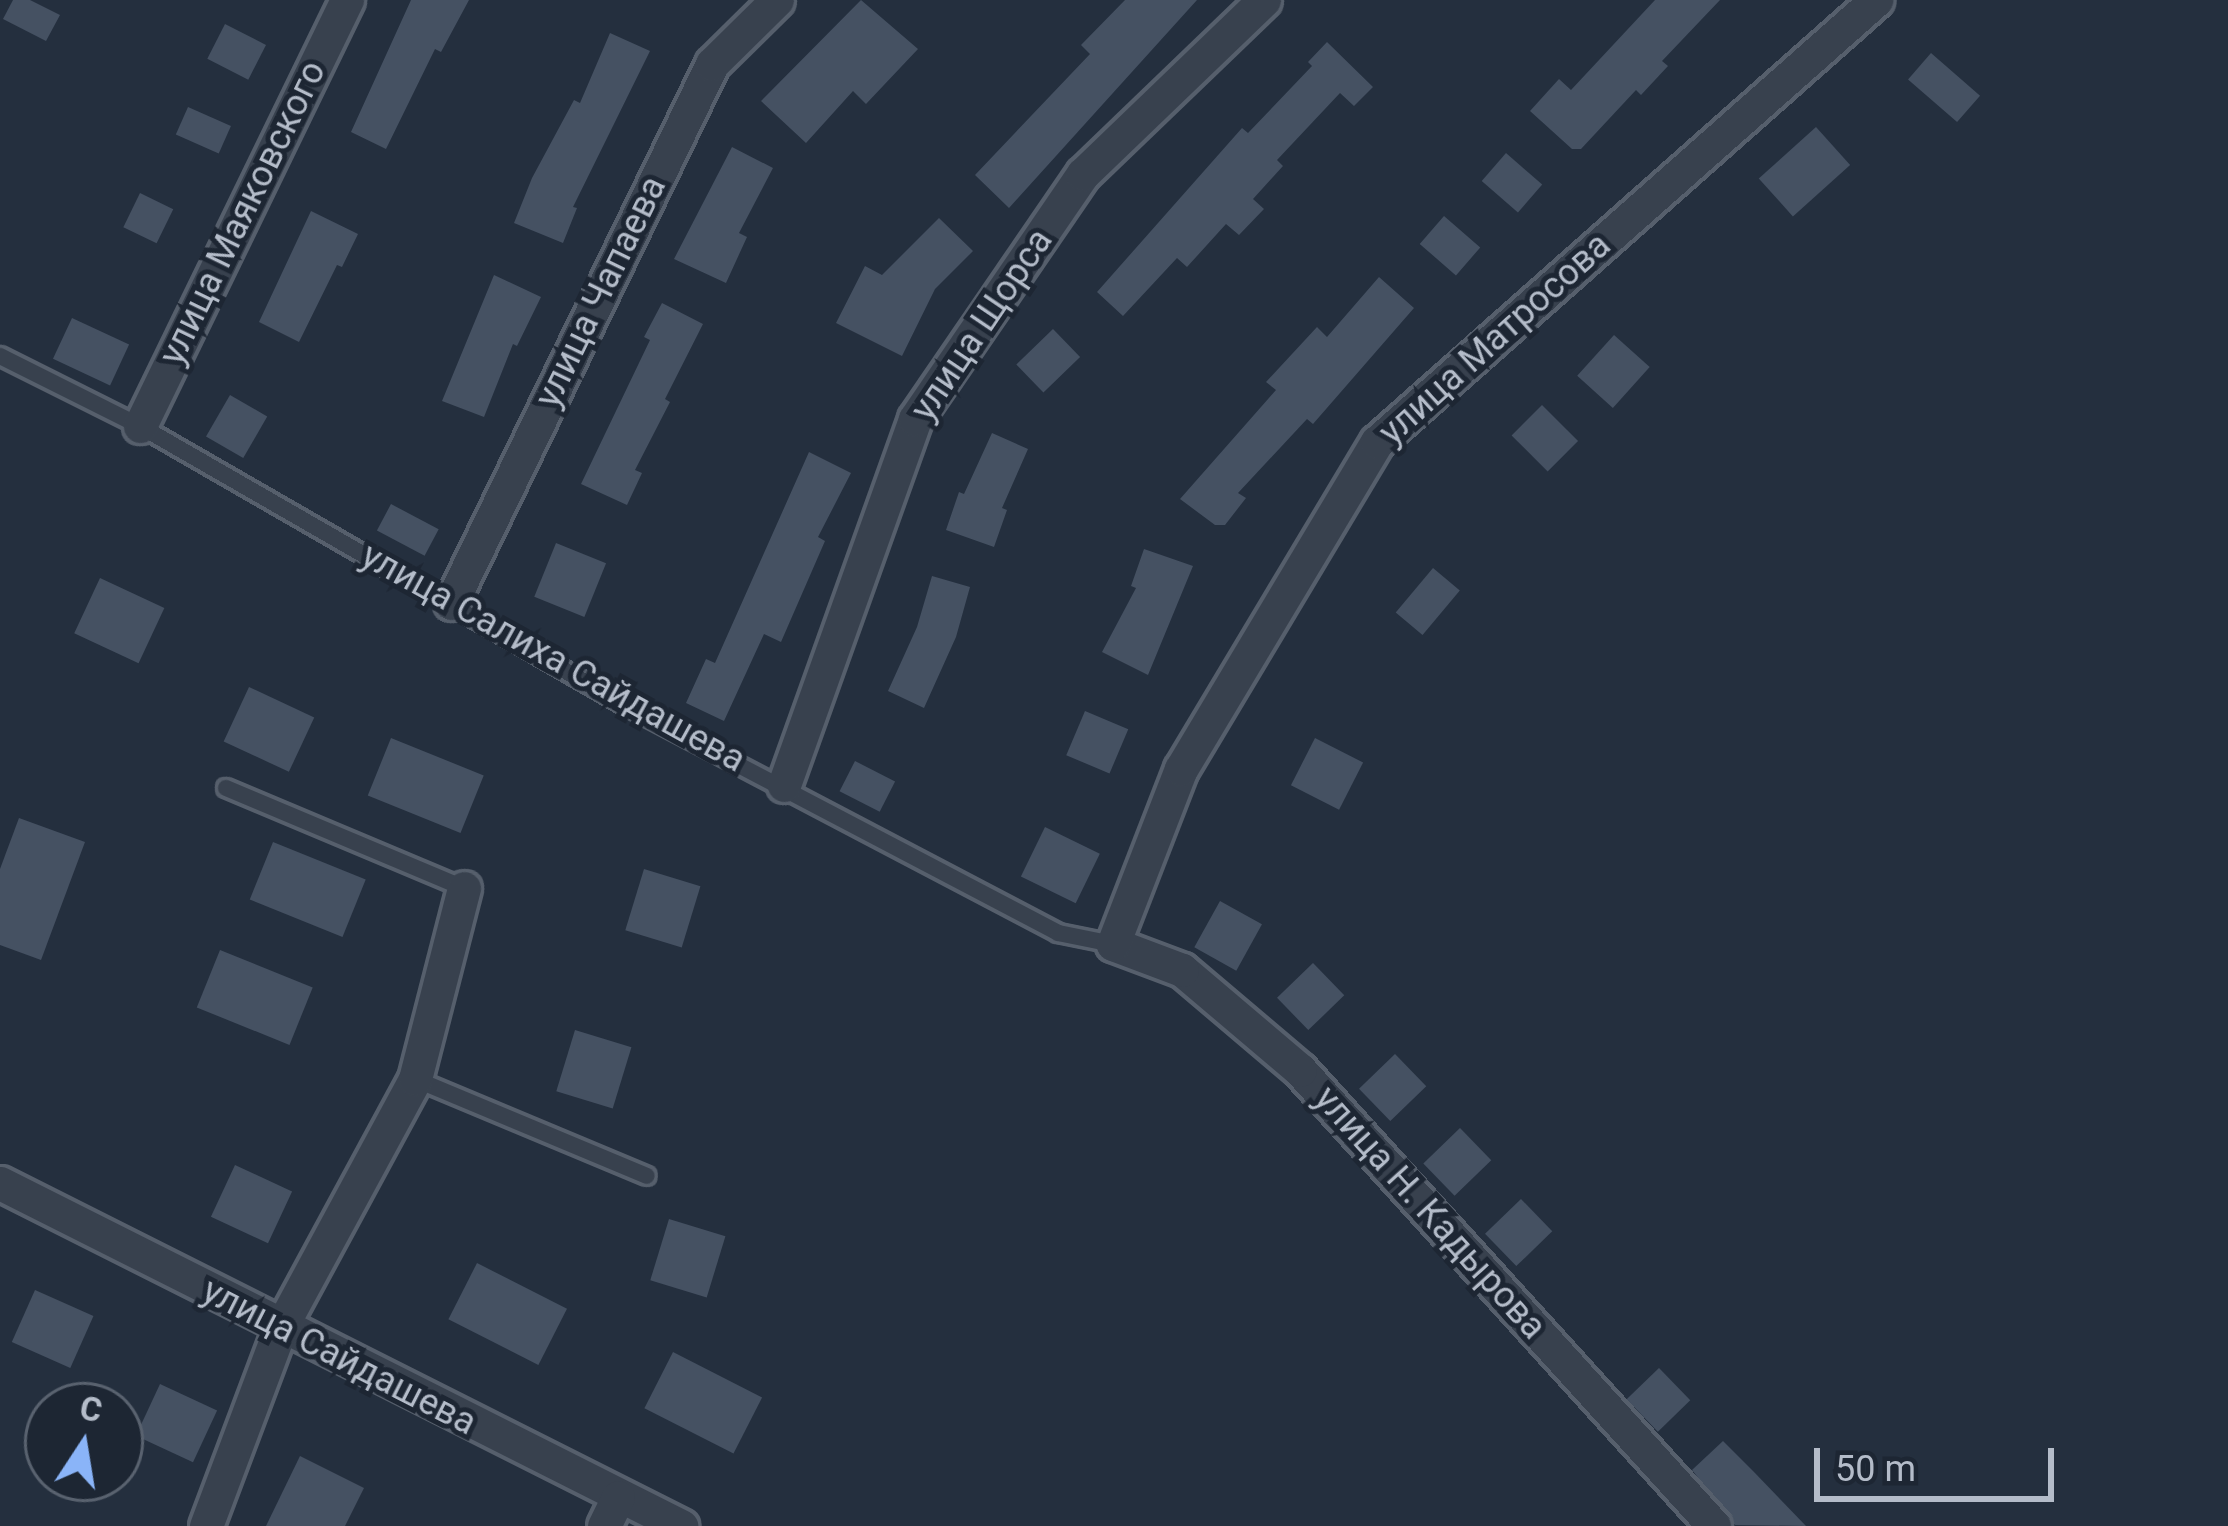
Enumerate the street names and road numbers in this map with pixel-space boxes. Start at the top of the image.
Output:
street label: улица Маяковского [151,54,335,372]
street label: улица Чапаева [526,169,676,415]
street label: улица Щорса [902,221,1062,429]
street label: улица Матросова [1371,224,1619,454]
street label: улица Салиха Сайдашева [354,534,752,782]
street label: улица Н. Кадырова [1305,1078,1555,1348]
street label: улица Сайдашева [195,1269,483,1445]

